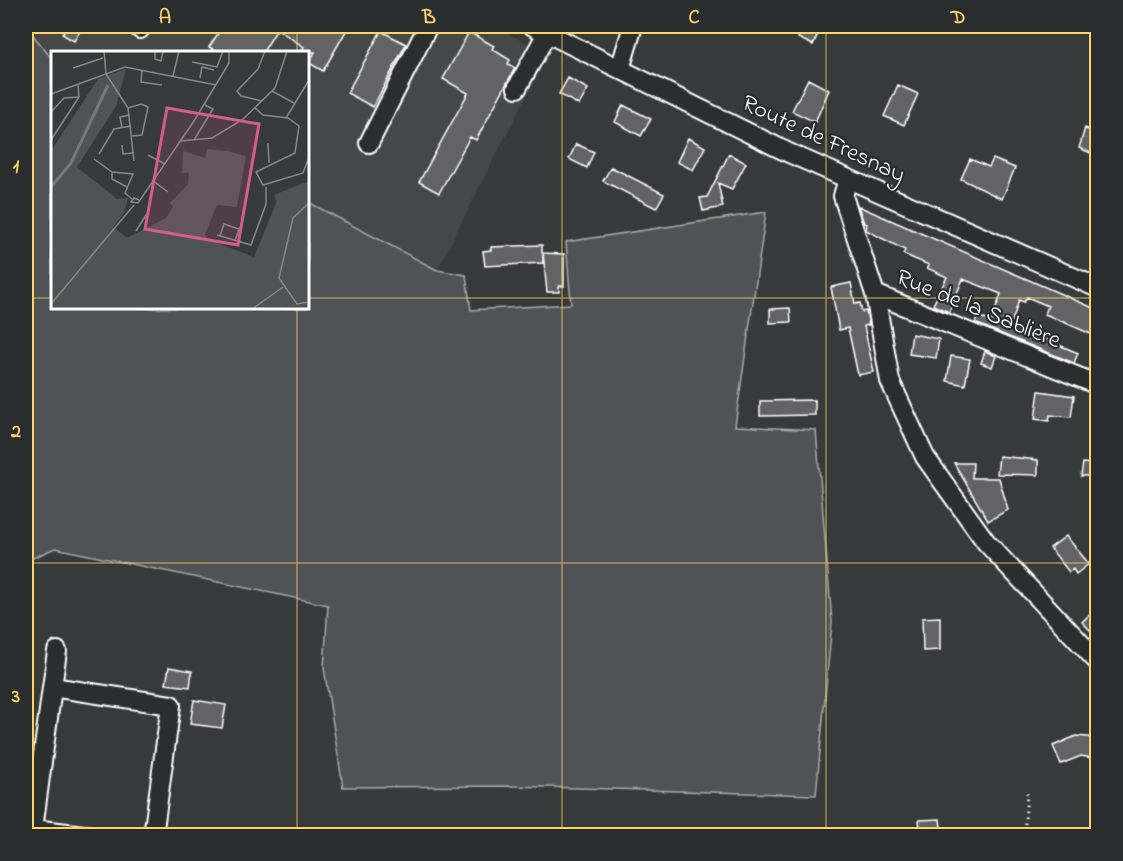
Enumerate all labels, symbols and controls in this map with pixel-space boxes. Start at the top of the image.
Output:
text: A [159,4,171,33]
text: B [421,4,436,33]
text: C [689,4,700,33]
text: D [950,4,965,33]
inset map [51,51,309,309]
street label: Route de Fresnay [735,87,910,194]
text: 1 [13,153,20,182]
street label: Rue de la Sablière [891,261,1066,359]
text: 2 [10,418,21,447]
text: 3 [11,683,20,712]

